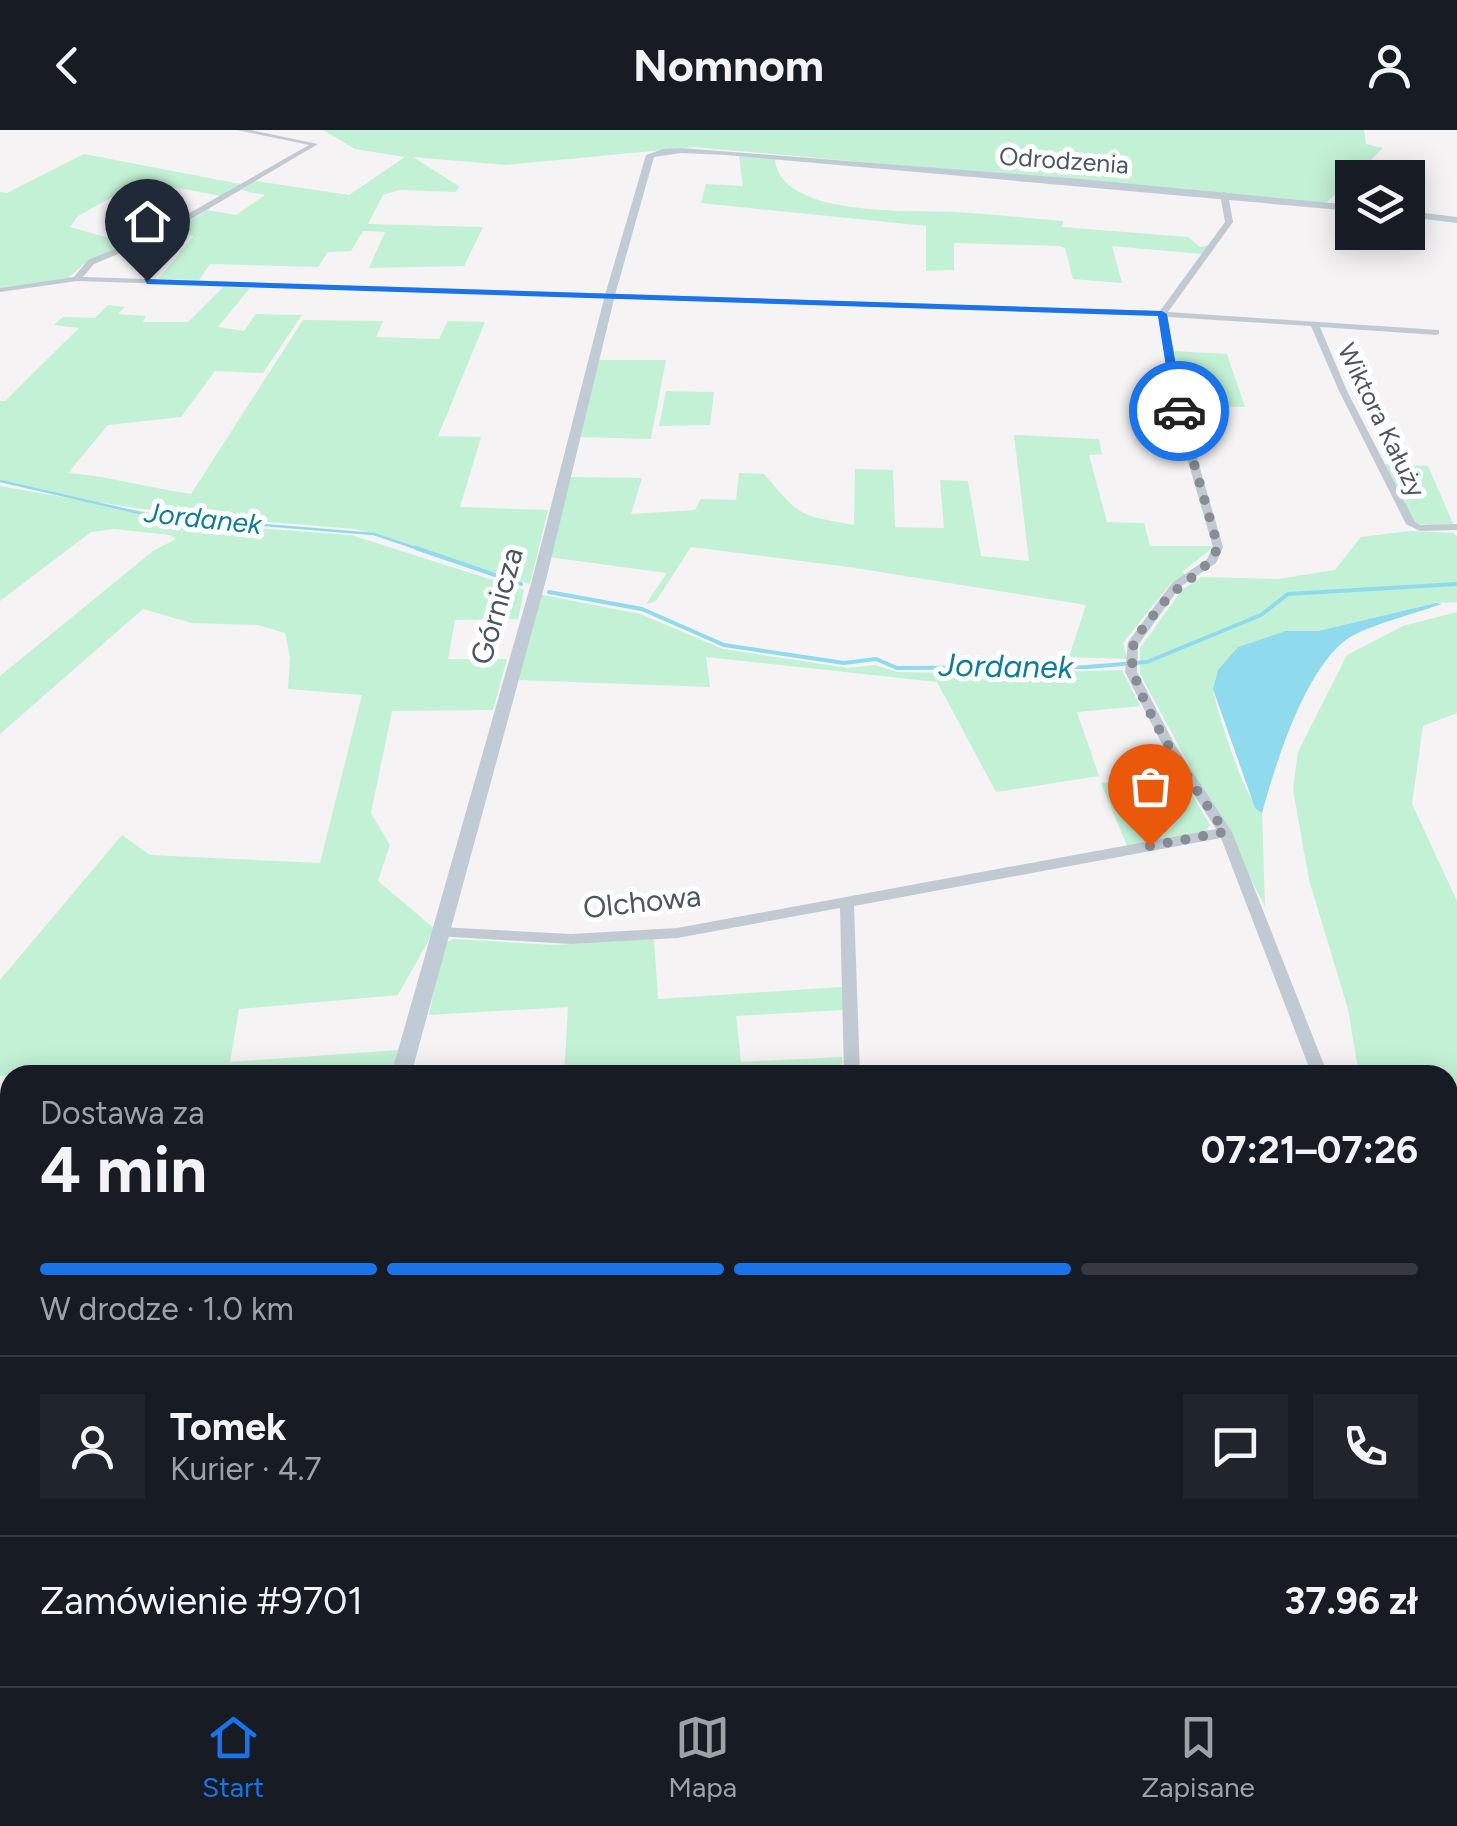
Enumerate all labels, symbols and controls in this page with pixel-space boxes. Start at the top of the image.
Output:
icon: back [40,38,95,93]
text: Nomnom [633,38,824,92]
icon: person [1362,38,1417,93]
street label: Odrodzenia [998,140,1130,180]
map controls [1335,160,1425,250]
button: layers [1335,160,1425,250]
pin [105,179,190,282]
icon: home [120,194,175,249]
street label: Wiktora Kałuży [1332,338,1432,502]
courier [1129,361,1229,461]
icon: car [1152,384,1207,439]
water label: Jordanek [142,495,265,541]
street label: Górnicza [462,543,531,669]
water label: Jordanek [937,646,1075,686]
pin [1108,744,1193,847]
icon: bag [1123,759,1178,814]
street label: Olchowa [581,877,703,926]
text: Dostawa za [40,1094,205,1132]
text: 07:21–07:26 [1201,1127,1418,1173]
text: 4 min [40,1130,207,1208]
text: W drodze · 1.0 km [40,1290,294,1328]
button: person [40,1394,145,1499]
button: chat [1183,1394,1288,1499]
button: phone [1313,1394,1418,1499]
text: Tomek [170,1404,286,1450]
text: Kurier · 4.7 [170,1450,322,1488]
text: Zamówienie #9701 [40,1578,363,1624]
text: 37.96 zł [1284,1578,1418,1624]
tab: Start [202,1710,264,1804]
tab: Mapa [668,1710,737,1804]
tab: Zapisane [1141,1710,1255,1804]

